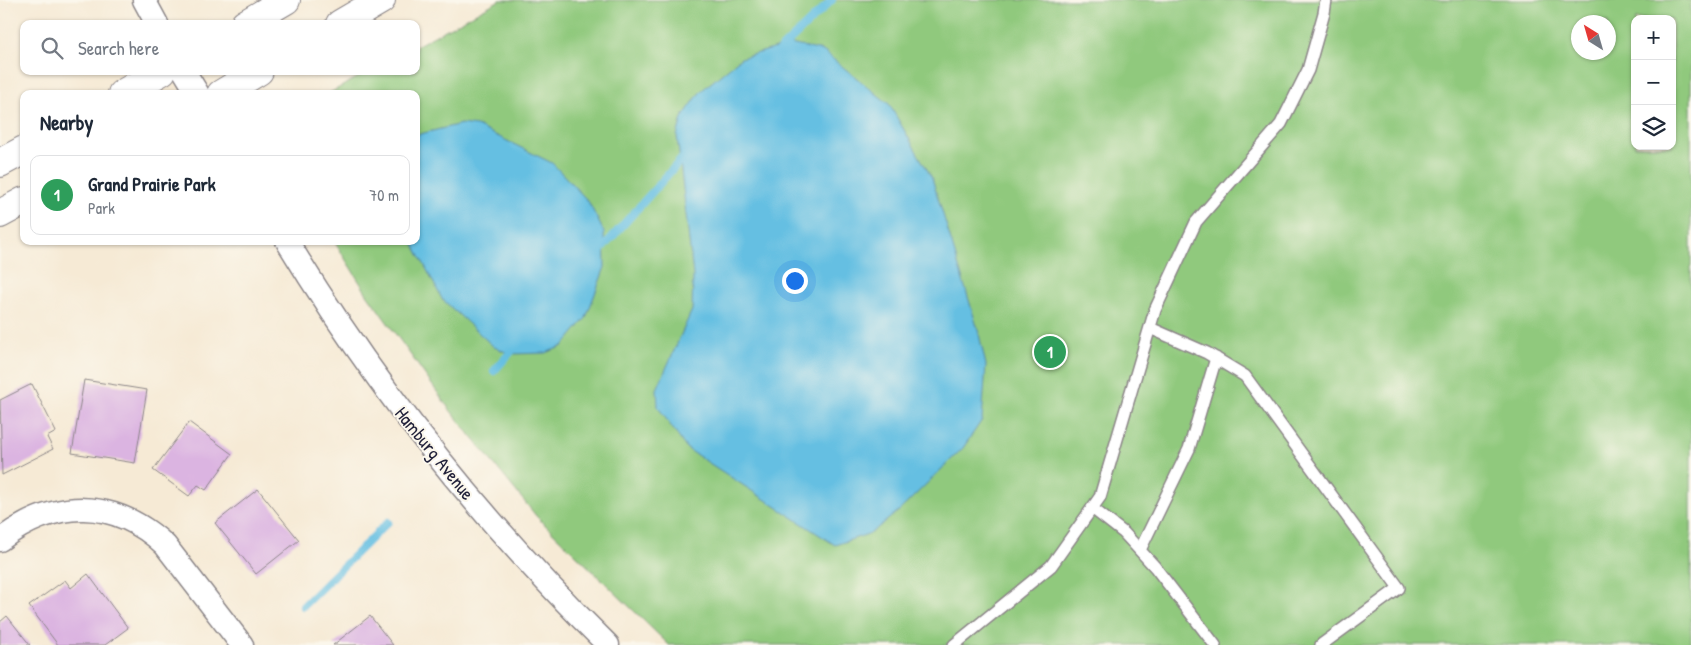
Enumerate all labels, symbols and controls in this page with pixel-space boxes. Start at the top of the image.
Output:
north arrow [1571,15,1616,60]
map controls [1631,15,1676,150]
button: + [1631,15,1676,60]
search box [20,20,420,75]
icon: search [38,34,66,62]
text: Search here [78,35,159,61]
button: − [1631,60,1676,105]
button: layers [1631,105,1676,150]
text: Nearby [40,108,93,137]
text: Grand Prairie Park [88,171,216,197]
text: 1 [54,184,60,206]
text: 70 m [369,184,399,206]
text: Park [88,197,115,219]
your location [782,268,808,294]
pin: 1 [1034,333,1066,371]
street label: Hamburg Avenue [389,401,481,505]

